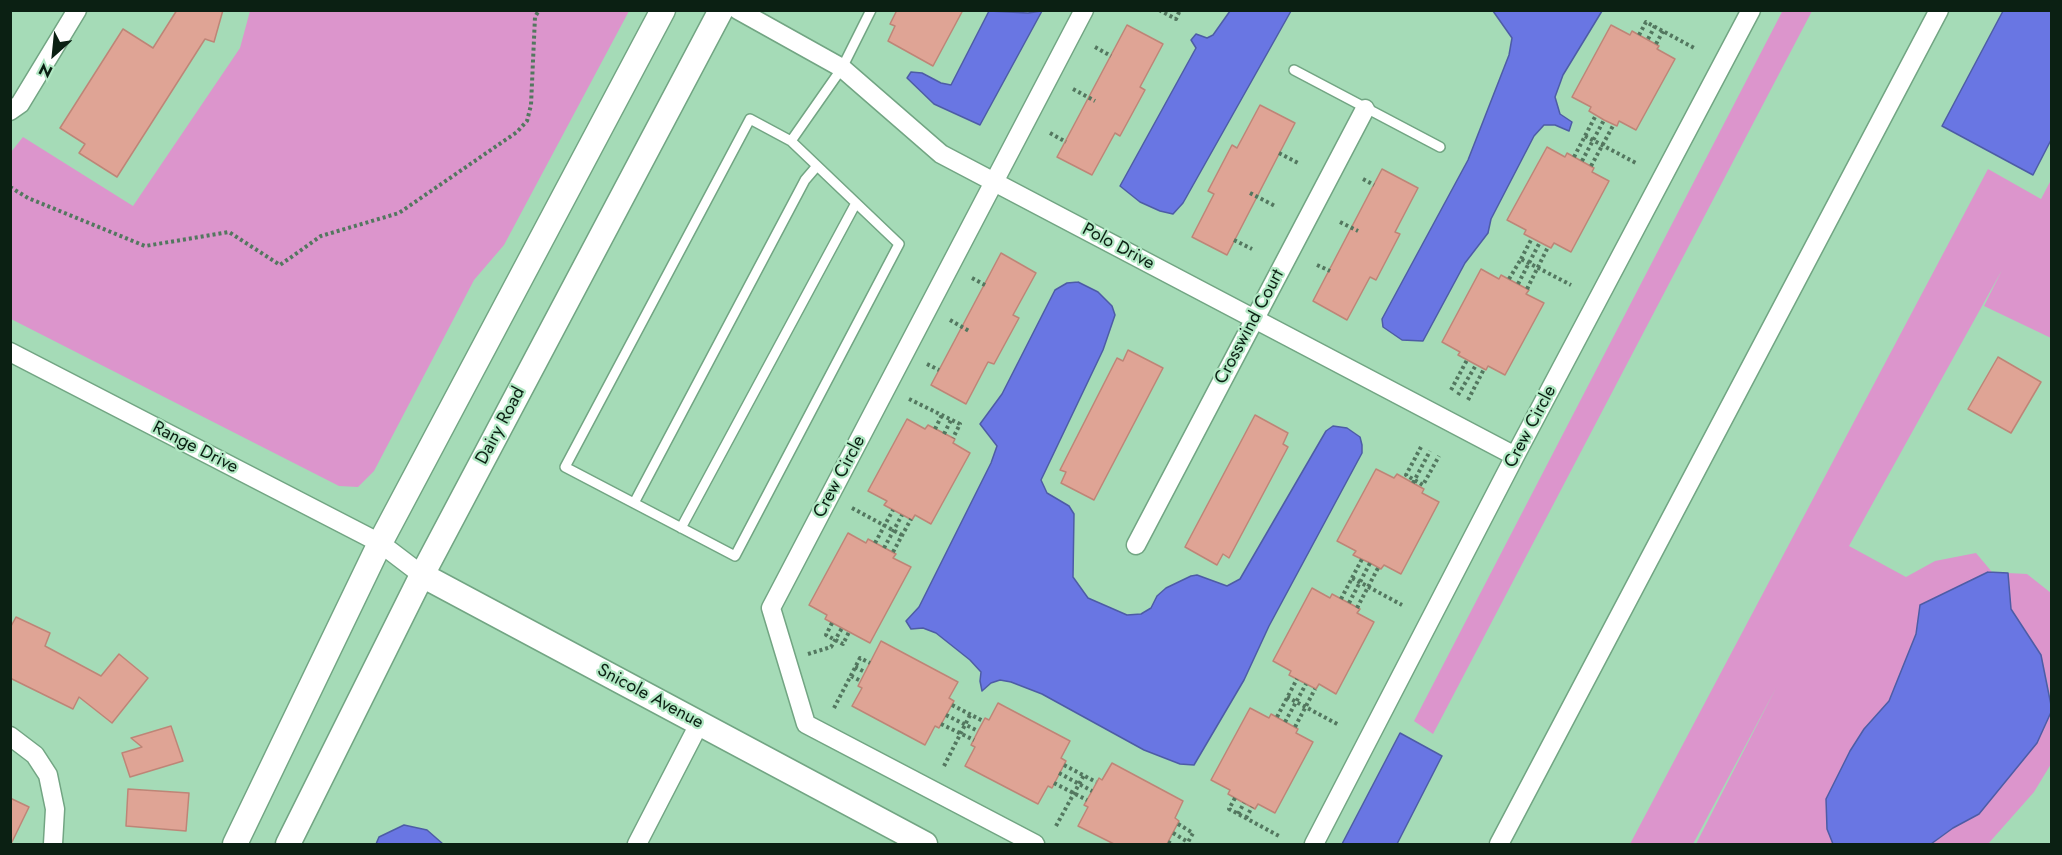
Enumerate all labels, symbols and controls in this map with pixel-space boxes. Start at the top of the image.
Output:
north arrow [24,24,84,84]
text: N [35,57,56,84]
street label: Polo Drive [1078,219,1158,275]
street label: Crosswind Court [1211,266,1289,388]
street label: Crew Circle [1500,382,1562,472]
street label: Dairy Road [472,384,530,468]
street label: Range Drive [149,417,241,479]
street label: Crew Circle [809,432,871,522]
street label: Snicole Avenue [593,660,707,734]

